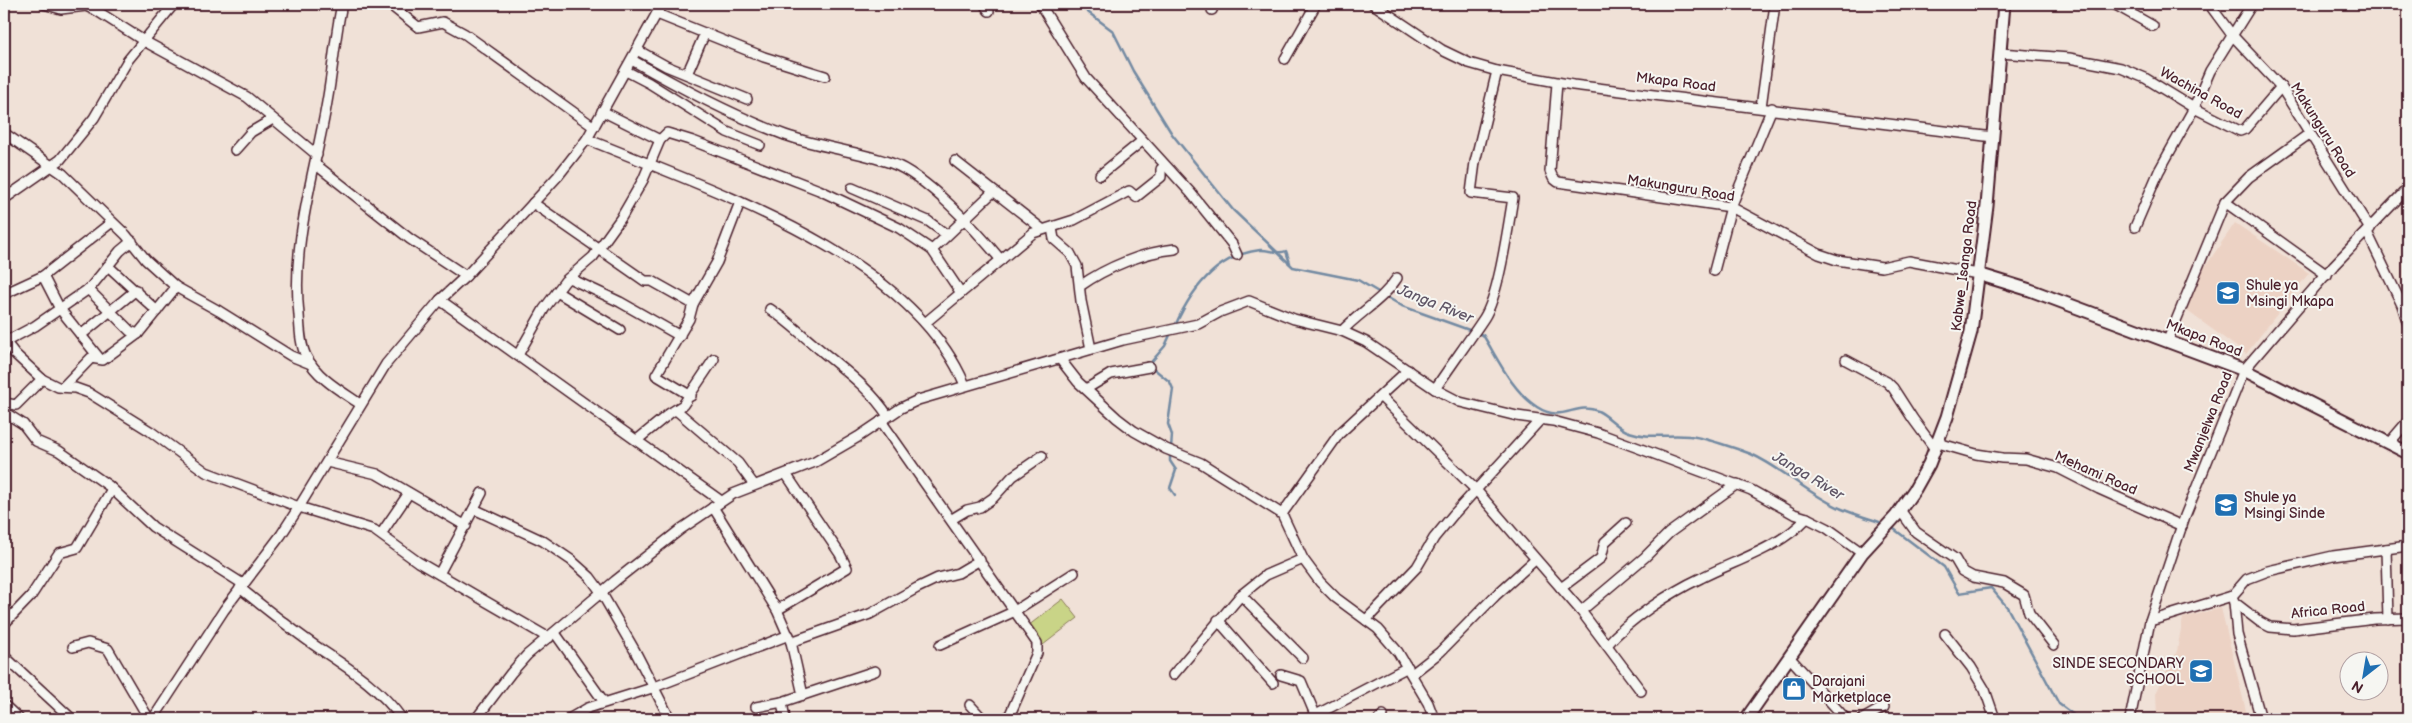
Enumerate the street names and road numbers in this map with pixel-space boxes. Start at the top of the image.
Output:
street label: Wachina Road [2157,63,2245,123]
street label: Mkapa Road [1635,69,1717,95]
street label: Makunguru Road [2287,79,2359,181]
street label: Makunguru Road [1626,171,1736,205]
street label: Kabwe_Isanga Road [1948,200,1980,332]
street label: Mkapa Road [2163,316,2245,360]
street label: Mwanjelwa Road [2180,369,2236,475]
street label: Mehami Road [2052,447,2140,499]
street label: Africa Road [2290,598,2366,622]

